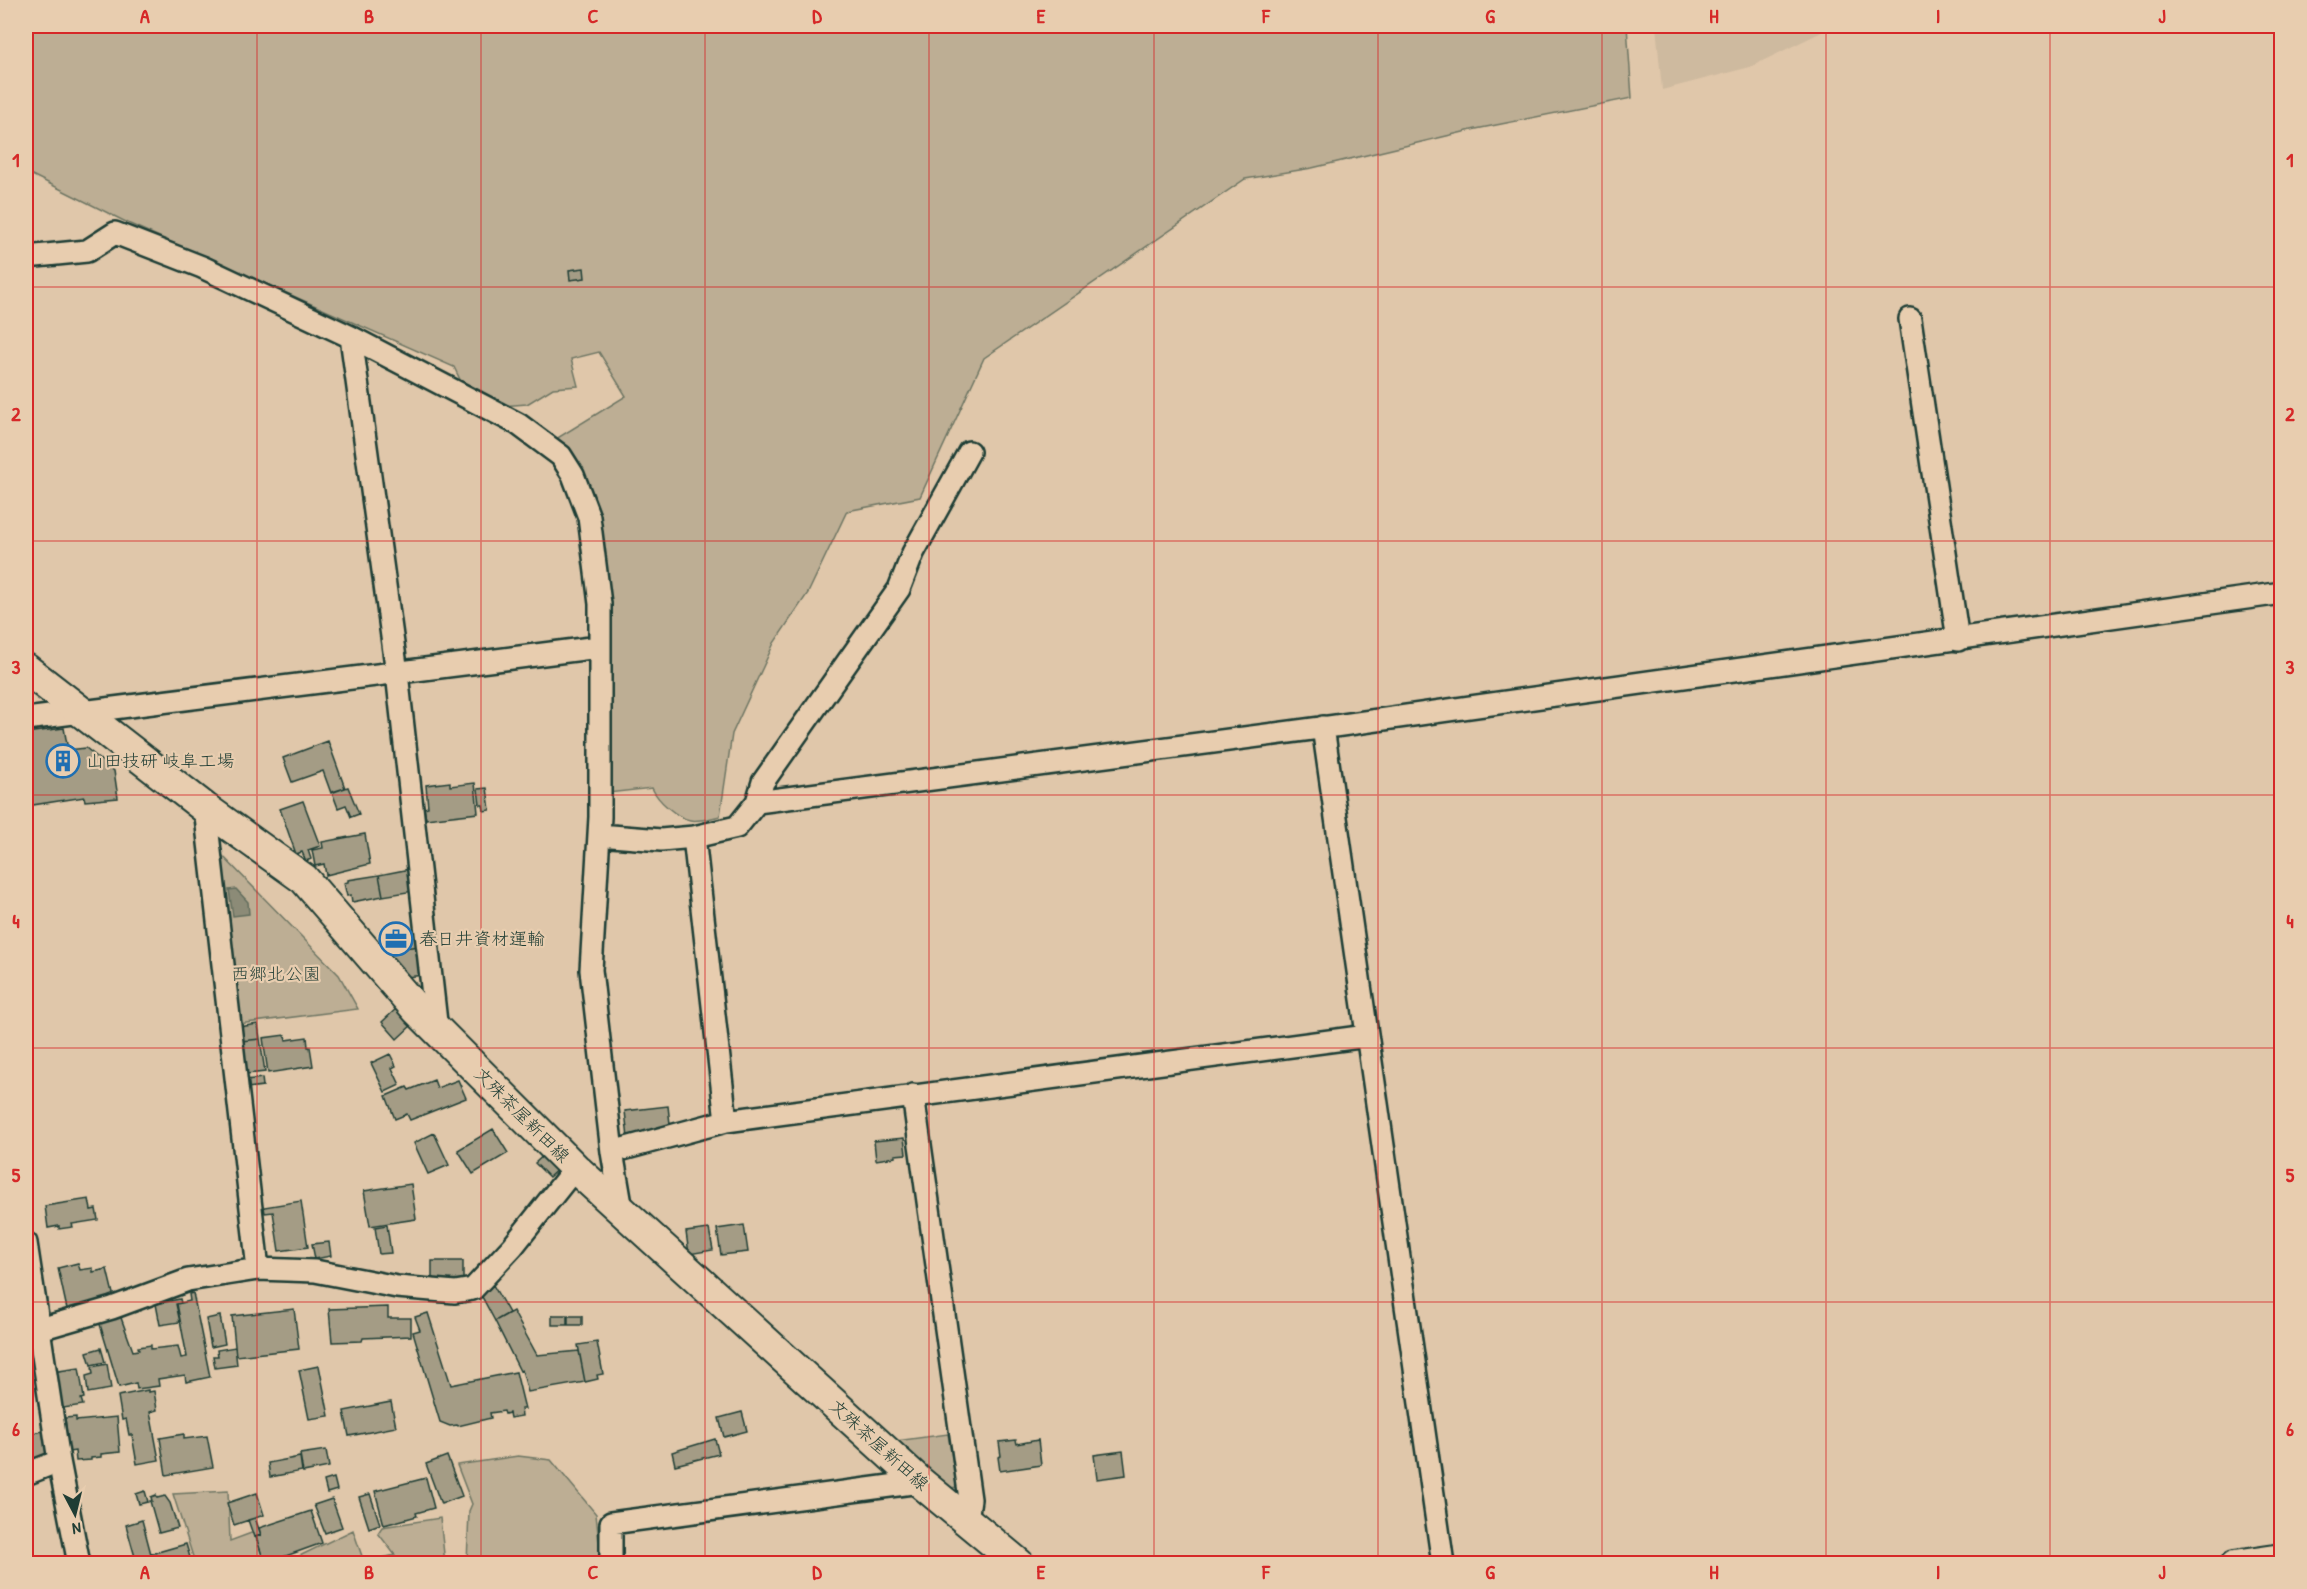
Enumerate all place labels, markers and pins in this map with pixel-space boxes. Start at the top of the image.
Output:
building icon: 山田技研 岐阜工場 [45,743,81,779]
place label: 山田技研 岐阜工場 [86,748,234,773]
office icon: 春日井資材運輸 [378,921,414,957]
place label: 春日井資材運輸 [419,926,545,951]

